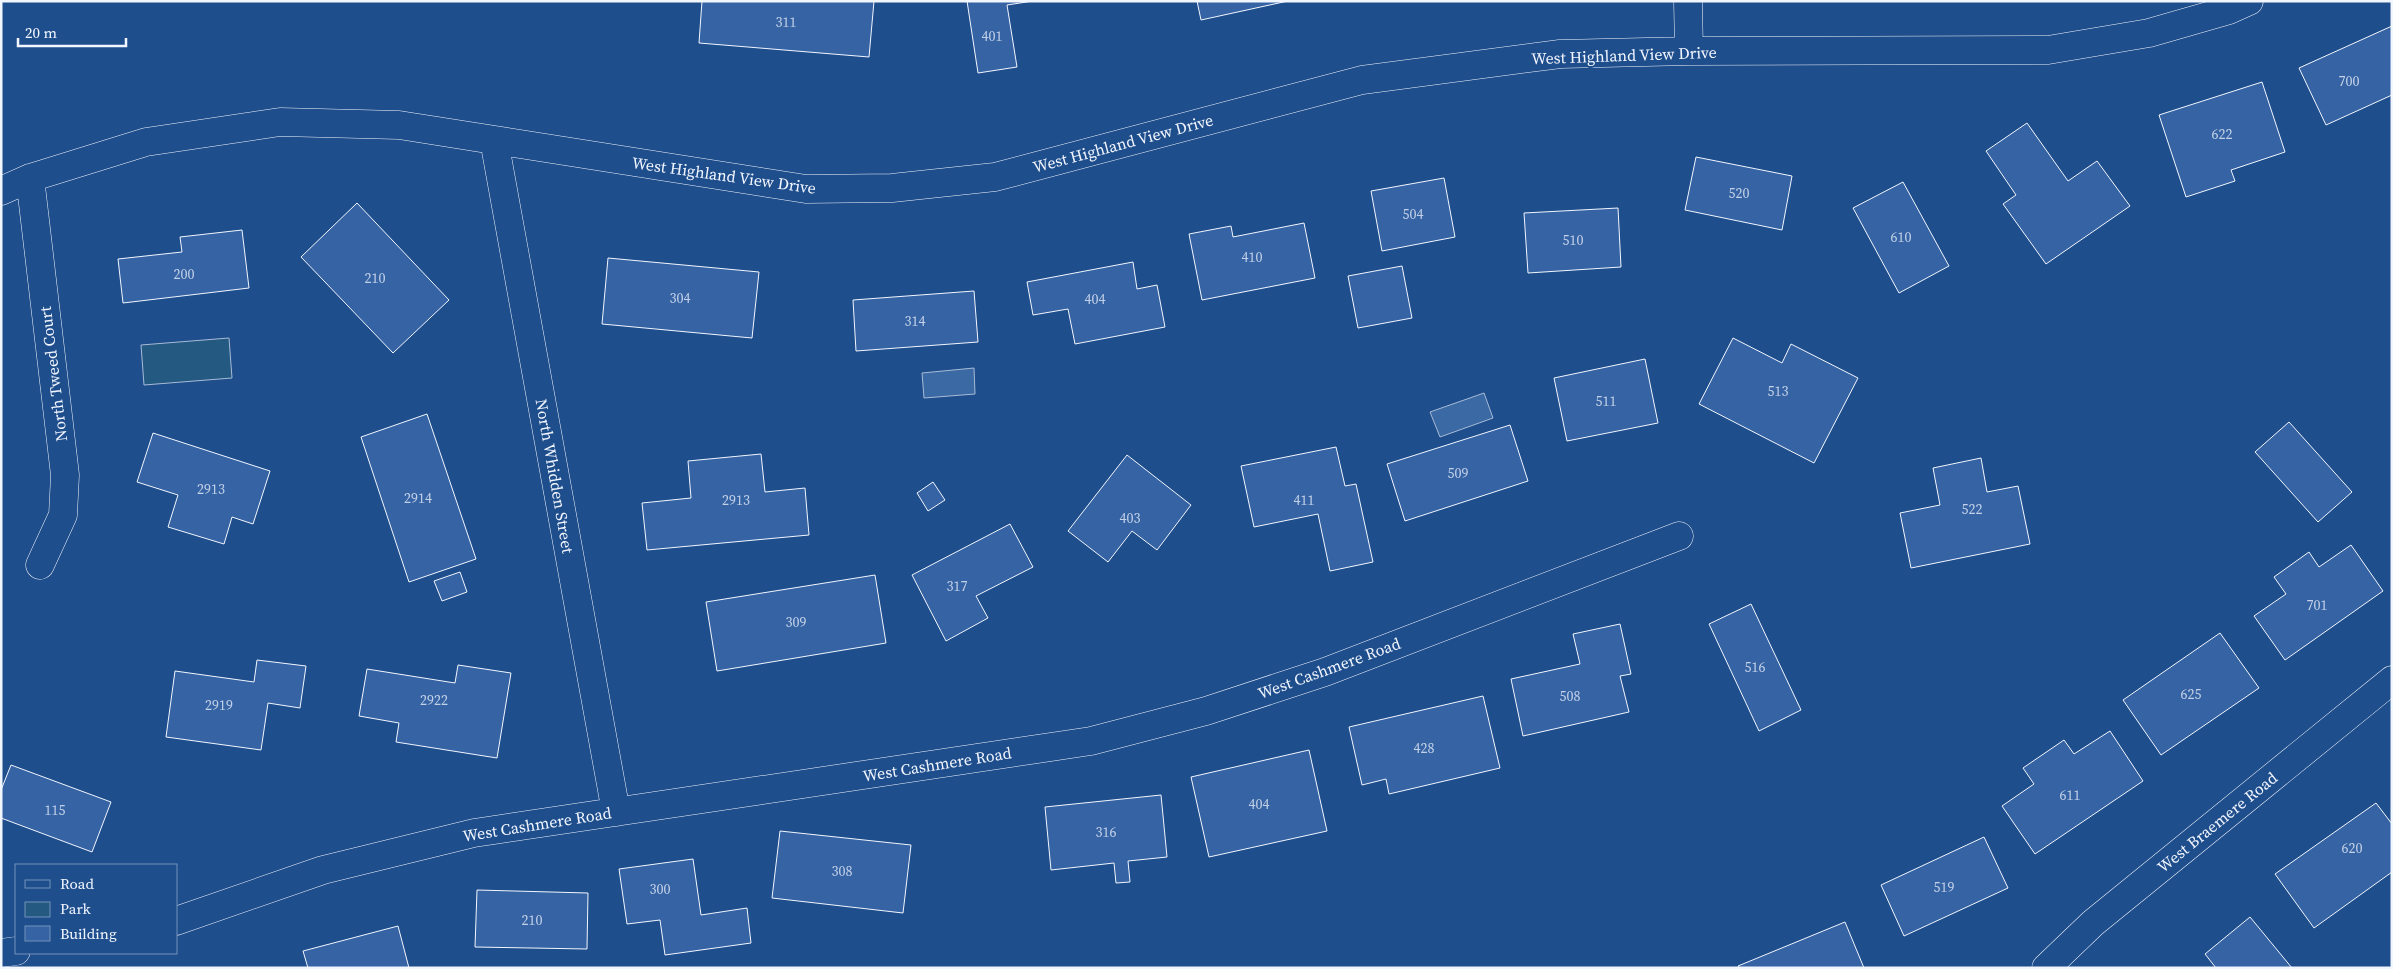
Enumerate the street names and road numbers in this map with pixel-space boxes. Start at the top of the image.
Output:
street label: West Highland View Drive [1531,41,1717,69]
street label: West Highland View Drive [1030,108,1216,178]
street label: West Highland View Drive [631,151,817,199]
street label: North Tweed Court [34,304,72,443]
street label: North Whidden Street [531,397,580,556]
street label: West Cashmere Road [1255,632,1403,704]
street label: West Cashmere Road [861,741,1013,787]
street label: West Braemere Road [2152,767,2282,877]
street label: West Cashmere Road [461,801,613,847]

